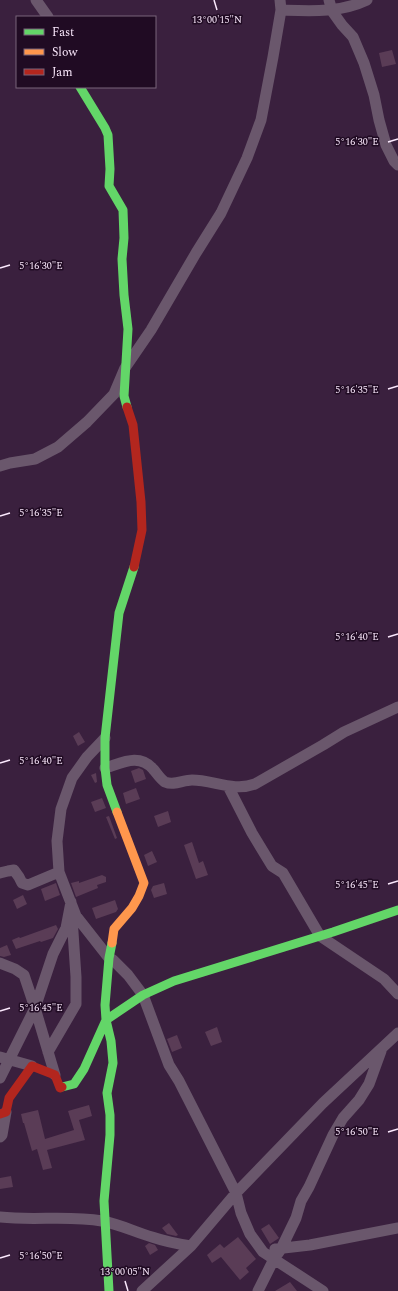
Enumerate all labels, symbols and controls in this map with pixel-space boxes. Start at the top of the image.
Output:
text: 13°00'15"N [192,12,242,28]
legend [16,16,156,88]
text: Fast [52,23,74,42]
text: Slow [52,43,78,62]
text: Jam [52,63,73,82]
text: 5°16'30"E [335,134,379,150]
text: 5°16'30"E [19,258,63,274]
text: 5°16'35"E [335,382,379,398]
text: 5°16'35"E [19,505,63,521]
text: 5°16'40"E [335,629,379,645]
text: 5°16'40"E [19,753,63,769]
text: 5°16'45"E [335,877,379,893]
text: 5°16'45"E [19,1000,63,1016]
text: 5°16'50"E [335,1124,379,1140]
text: 5°16'50"E [19,1248,63,1264]
text: 13°00'05"N [100,1264,150,1280]

